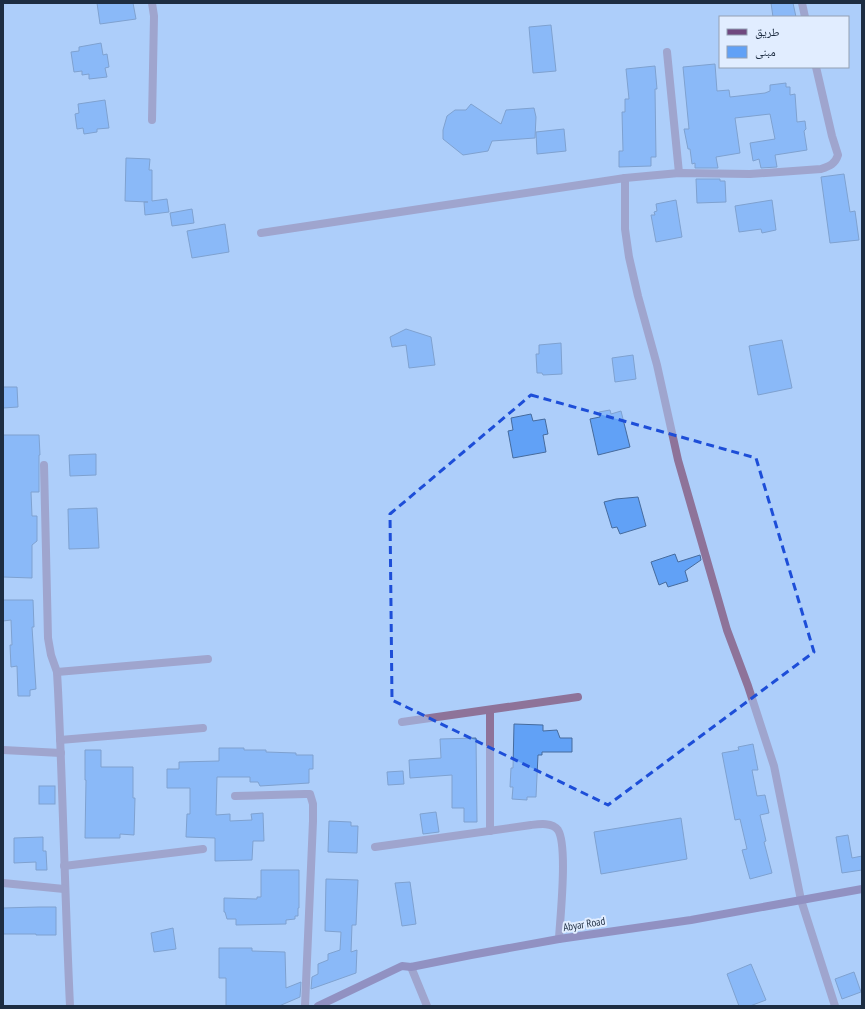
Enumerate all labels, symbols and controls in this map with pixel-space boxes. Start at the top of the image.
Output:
legend [719,16,849,68]
text: طريق [755,24,780,39]
text: مبنى [755,44,776,59]
street label: Abyar Road [562,914,606,934]

